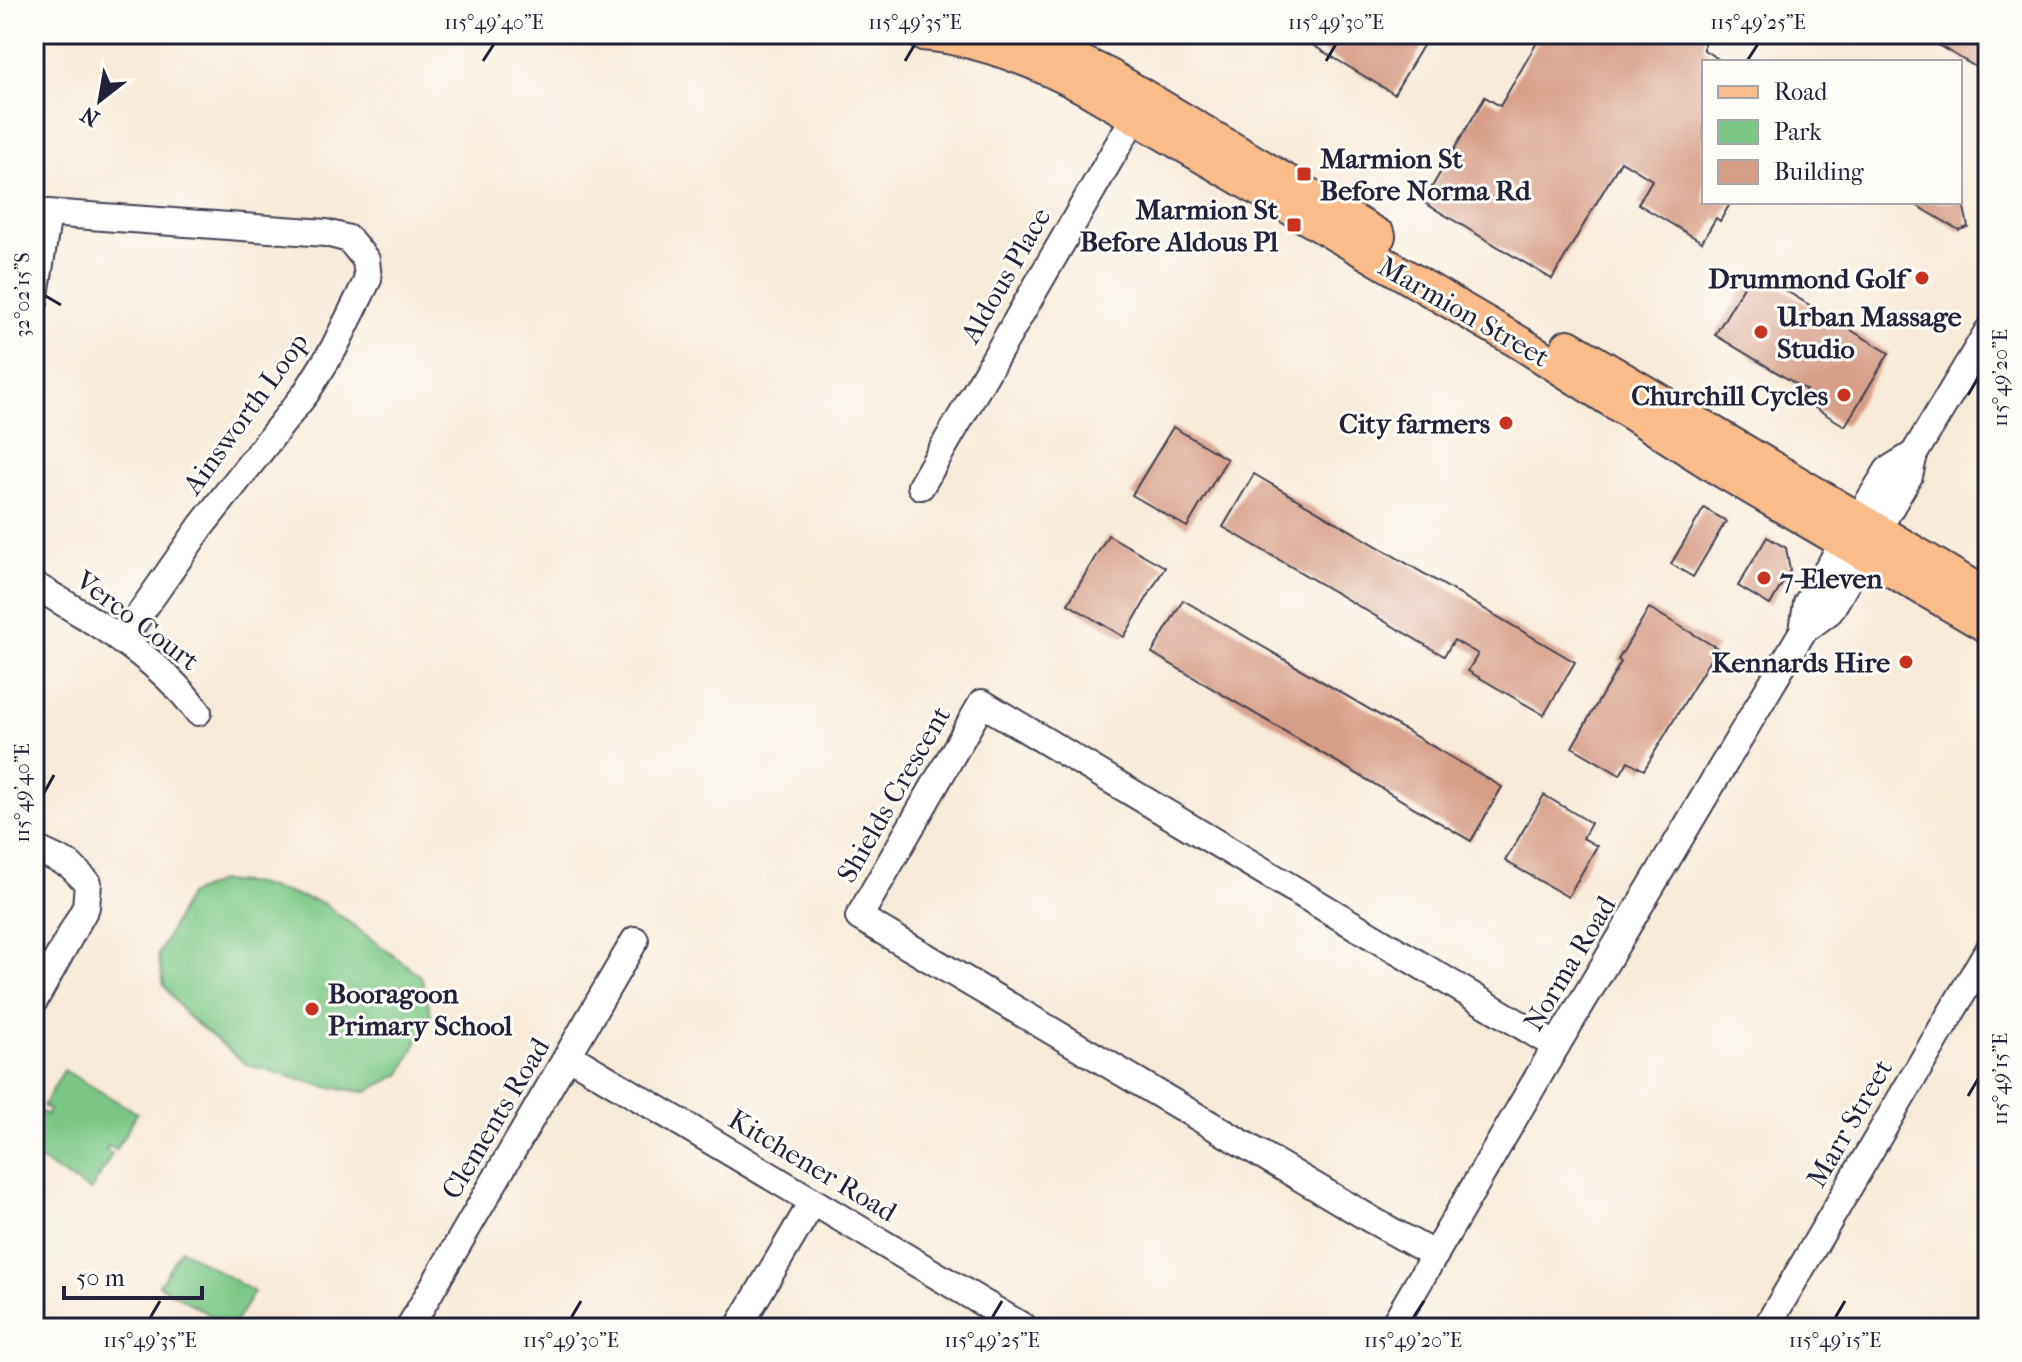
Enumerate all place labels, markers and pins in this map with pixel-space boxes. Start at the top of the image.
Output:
place label: Marmion St Before Norma Rd [1320,142,1531,207]
marker: Marmion St Before Norma Rd [1295,165,1313,183]
place label: Marmion St Before Aldous Pl [1080,193,1279,258]
marker: Marmion St Before Aldous Pl [1285,216,1303,234]
place label: Drummond Golf [1708,262,1912,295]
marker: Drummond Golf [1913,269,1931,287]
place label: Urban Massage Studio [1777,300,1962,365]
marker: Urban Massage Studio [1752,323,1770,341]
place label: Churchill Cycles [1631,379,1828,412]
marker: Churchill Cycles [1835,386,1853,404]
place label: City farmers [1339,407,1490,440]
marker: City farmers [1497,414,1515,432]
place label: 7-Eleven [1779,562,1883,595]
marker: 7-Eleven [1755,569,1773,587]
place label: Kennards Hire [1712,646,1890,679]
marker: Kennards Hire [1897,653,1915,671]
place label: Booragoon Primary School [328,977,513,1042]
marker: Booragoon Primary School [303,1000,321,1018]

